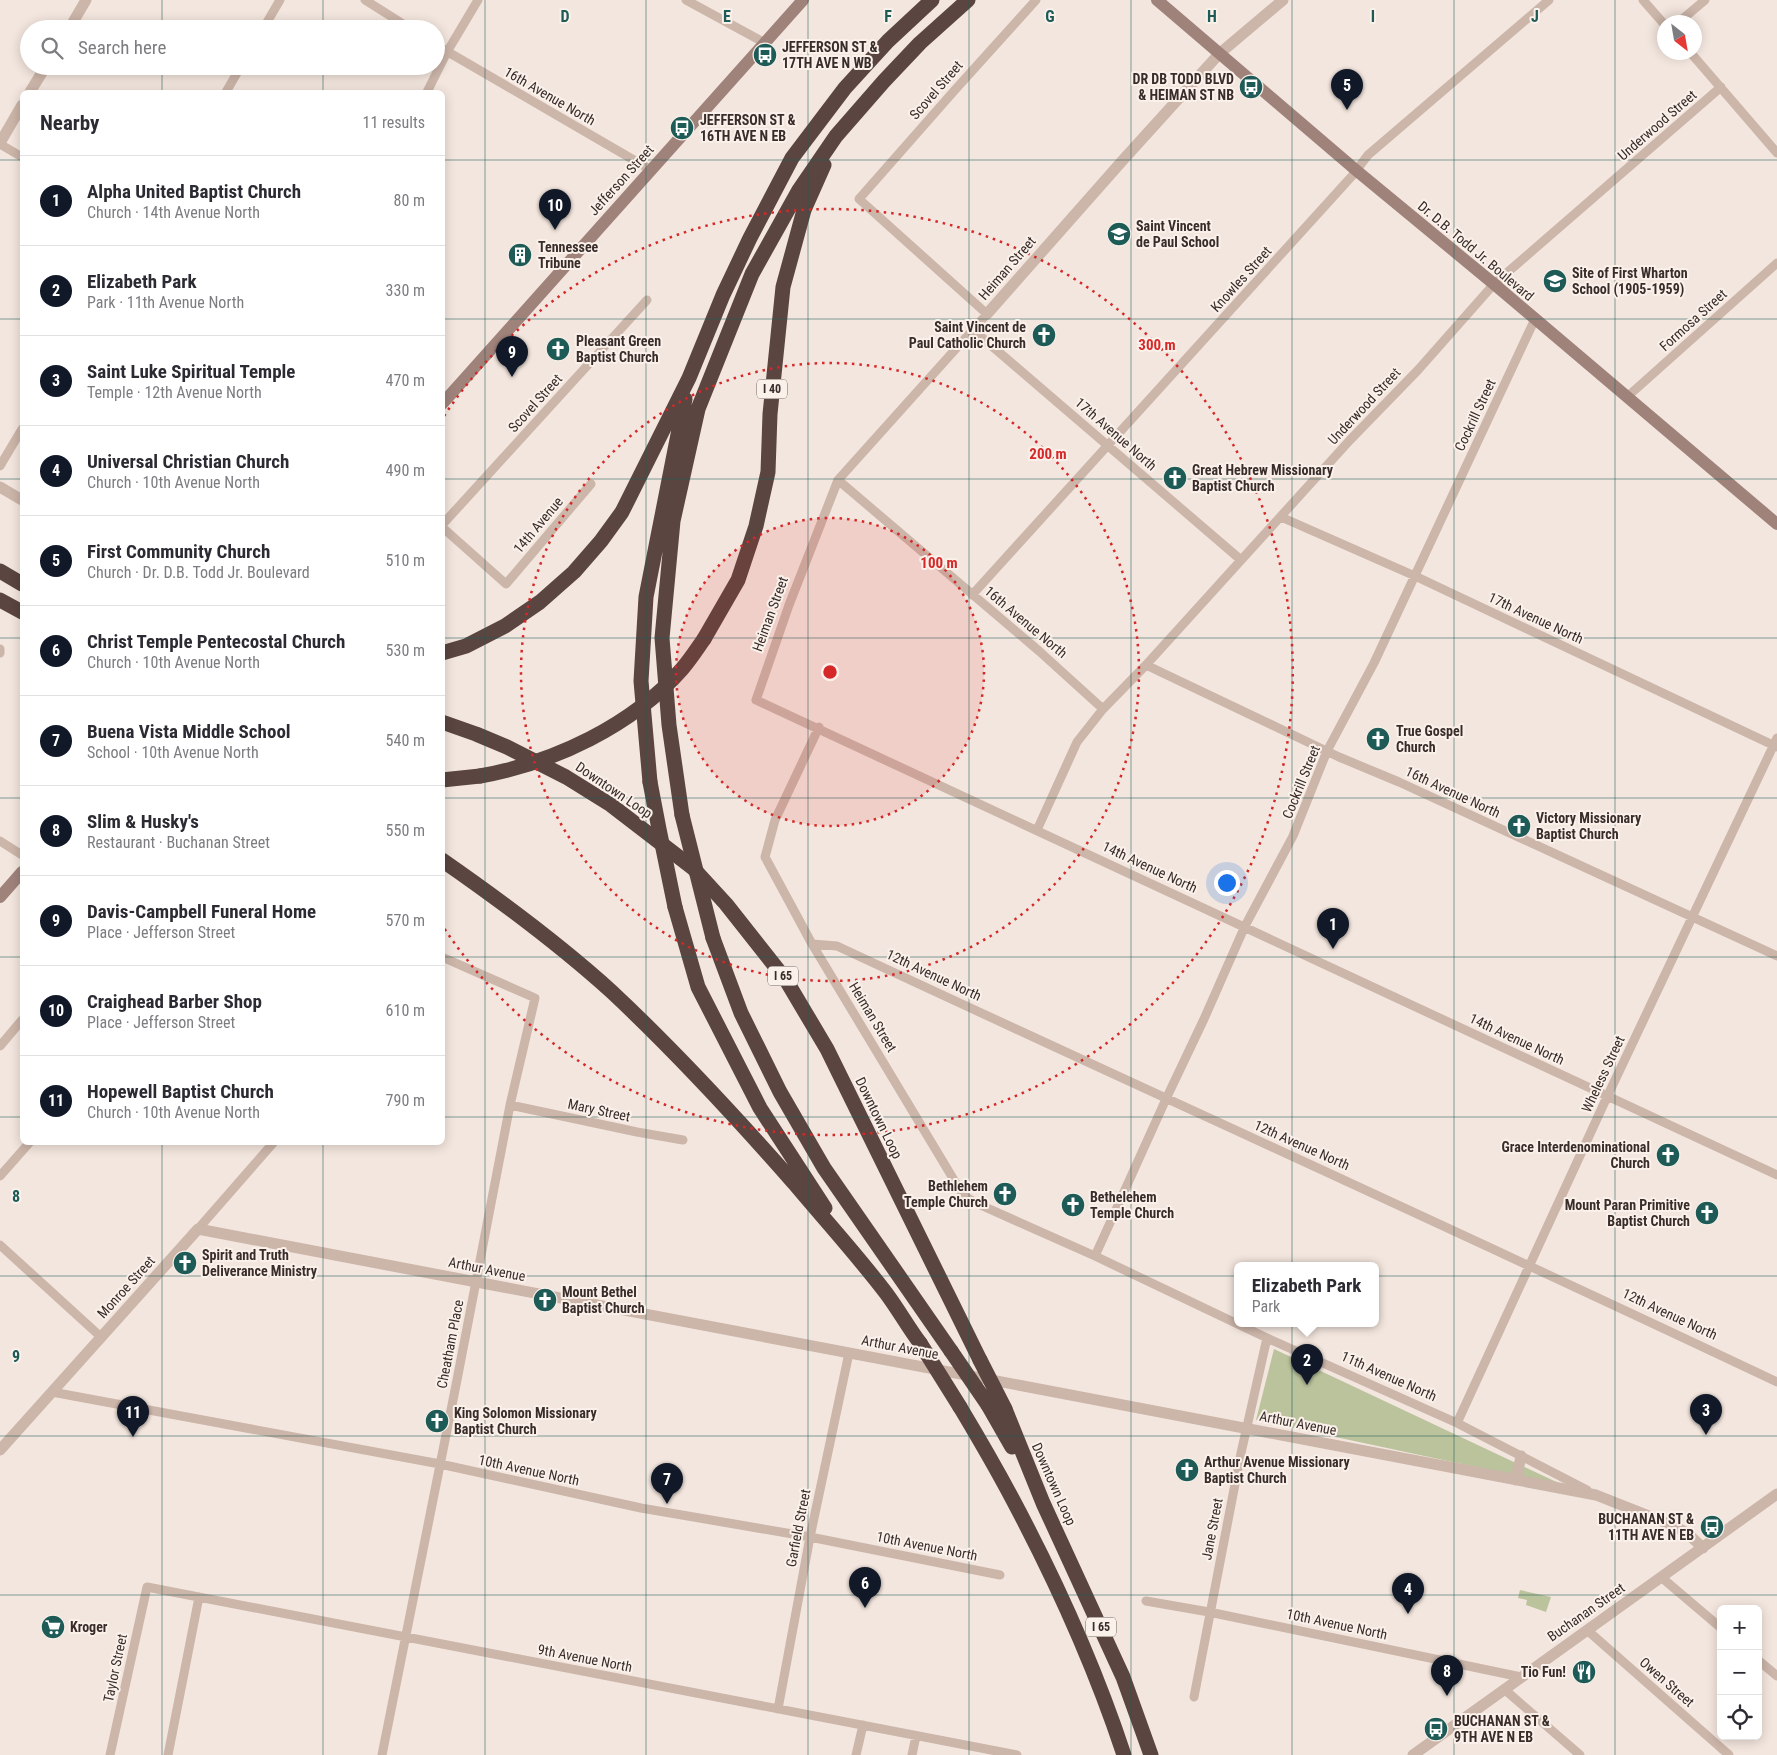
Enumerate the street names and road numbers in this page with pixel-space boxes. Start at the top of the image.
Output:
street label: Scovel Street [906,57,966,123]
street label: 16th Avenue North [502,63,598,129]
street label: Underwood Street [1615,87,1699,163]
street label: Jefferson Street [585,142,657,218]
street label: Dr. D.B. Todd Jr. Boulevard [1415,198,1537,304]
street label: Heiman Street [975,233,1039,303]
street label: Knowles Street [1207,243,1275,315]
street label: Formosa Street [1656,286,1730,354]
street label: Underwood Street [1325,364,1403,448]
street label: Scovel Street [505,371,565,435]
street label: Cockrill Street [1451,376,1499,454]
road number: I 40 [757,379,787,398]
street label: 17th Avenue North [1072,394,1160,474]
street label: 14th Avenue [510,493,566,556]
street label: Heiman Street [749,574,791,654]
street label: 16th Avenue North [982,583,1070,661]
street label: 17th Avenue North [1486,589,1586,647]
street label: Cockrill Street [1279,743,1323,821]
street label: Downtown Loop [573,759,655,821]
street label: 16th Avenue North [1403,763,1503,821]
street label: 14th Avenue North [1100,838,1200,896]
street label: 12th Avenue North [884,946,984,1004]
road number: I 65 [768,966,798,986]
street label: Heiman Street [846,979,900,1055]
street label: 14th Avenue North [1467,1010,1567,1068]
street label: Wheless Street [1578,1033,1628,1115]
street label: Downtown Loop [852,1075,906,1161]
street label: Mary Street [566,1096,632,1124]
street label: 12th Avenue North [1252,1117,1352,1173]
street label: Monroe Street [94,1253,158,1321]
street label: Arthur Avenue [447,1254,527,1284]
street label: 12th Avenue North [1620,1285,1720,1343]
street label: Cheatham Place [434,1298,467,1390]
street label: Arthur Avenue [860,1332,940,1362]
street label: 11th Avenue North [1339,1348,1439,1404]
street label: Arthur Avenue [1258,1408,1338,1438]
street label: Downtown Loop [1029,1440,1079,1528]
street label: 10th Avenue North [477,1452,581,1488]
street label: Garfield Street [783,1488,813,1568]
street label: Jane Street [1198,1497,1226,1561]
street label: 10th Avenue North [875,1528,979,1564]
street label: Buchanan Street [1544,1579,1628,1645]
street label: 10th Avenue North [1285,1606,1389,1642]
road number: I 65 [1086,1618,1116,1636]
street label: Taylor Street [100,1632,130,1704]
street label: 9th Avenue North [536,1641,634,1675]
street label: Owen Street [1637,1654,1697,1710]

